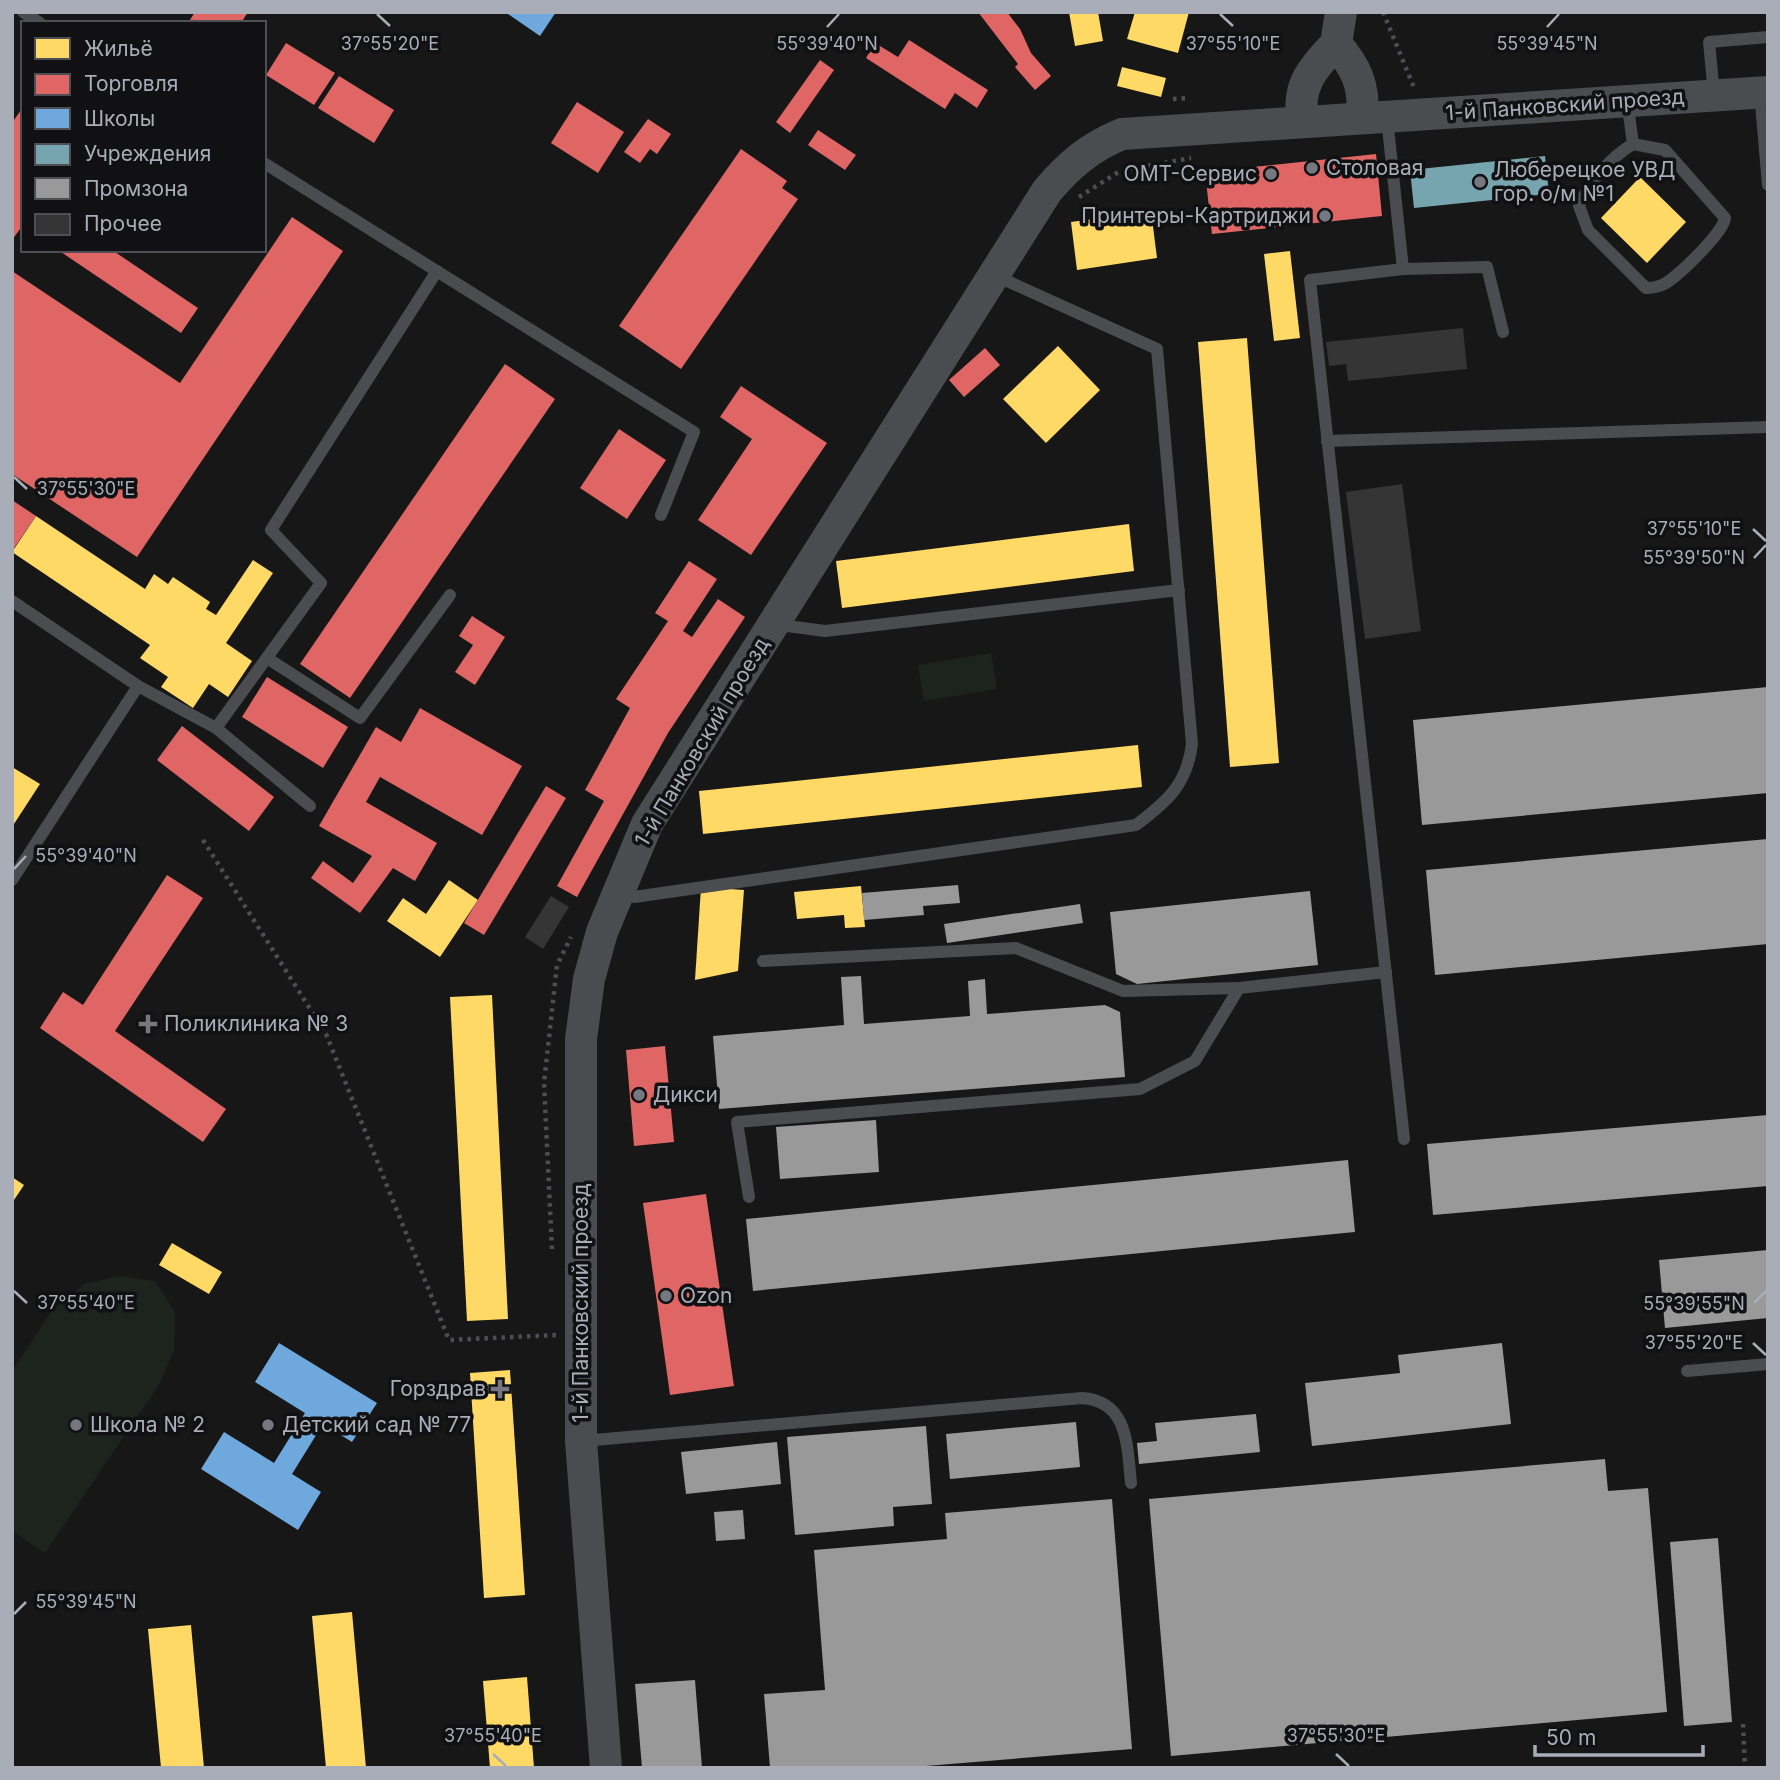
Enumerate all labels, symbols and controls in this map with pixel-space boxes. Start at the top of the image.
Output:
legend [21,21,266,252]
text: 37°55'20"E [341,33,439,54]
text: 55°39'40"N [776,33,878,54]
text: 37°55'10"E [1186,33,1280,54]
text: 55°39'45"N [1496,33,1598,54]
text: Жильё [84,36,153,61]
text: Торговля [84,71,178,96]
street label: 1-й Панковский проезд [1445,84,1685,125]
text: Школы [84,106,155,131]
text: Учреждения [84,141,211,166]
place label: Столовая [1326,155,1423,180]
place label: Люберецкое УВД гор. о/м №1 [1494,157,1676,206]
marker: Столовая [1304,160,1320,176]
place label: ОМТ-Сервис [1124,161,1257,186]
marker: ОМТ-Сервис [1263,166,1279,182]
marker: Люберецкое УВД гор. о/м №1 [1472,174,1488,190]
text: Промзона [84,176,188,201]
place label: Принтеры-Картриджи [1081,203,1311,228]
marker: Принтеры-Картриджи [1317,208,1333,224]
text: Прочее [84,211,162,236]
text: 37°55'30"E [37,478,135,499]
text: 37°55'10"E [1647,518,1741,539]
text: 55°39'50"N [1643,547,1745,568]
street label: 1-й Панковский проезд [629,633,774,851]
text: 55°39'40"N [35,845,137,866]
place label: Поликлиника № 3 [164,1011,348,1036]
marker: Поликлиника № 3 [138,1014,158,1034]
place label: Дикси [653,1082,718,1107]
marker: Дикси [631,1087,647,1103]
street label: 1-й Панковский проезд [568,1183,593,1423]
place label: Ozon [680,1283,732,1308]
marker: Ozon [658,1288,674,1304]
text: 37°55'40"E [37,1292,135,1313]
text: 55°39'55"N [1643,1293,1745,1314]
text: 37°55'20"E [1645,1332,1743,1353]
place label: Горздрав [390,1376,486,1401]
marker: Горздрав [492,1381,508,1397]
place label: Школа № 2 [90,1412,205,1437]
place label: Детский сад № 77 [282,1412,471,1437]
marker: Школа № 2 [68,1417,84,1433]
marker: Детский сад № 77 [260,1417,276,1433]
text: 55°39'45"N [35,1591,137,1612]
scale bar [1535,1714,1703,1758]
text: 37°55'40"E [444,1725,542,1746]
text: 37°55'30"E [1287,1725,1385,1746]
text: 50 m [1546,1725,1596,1750]

